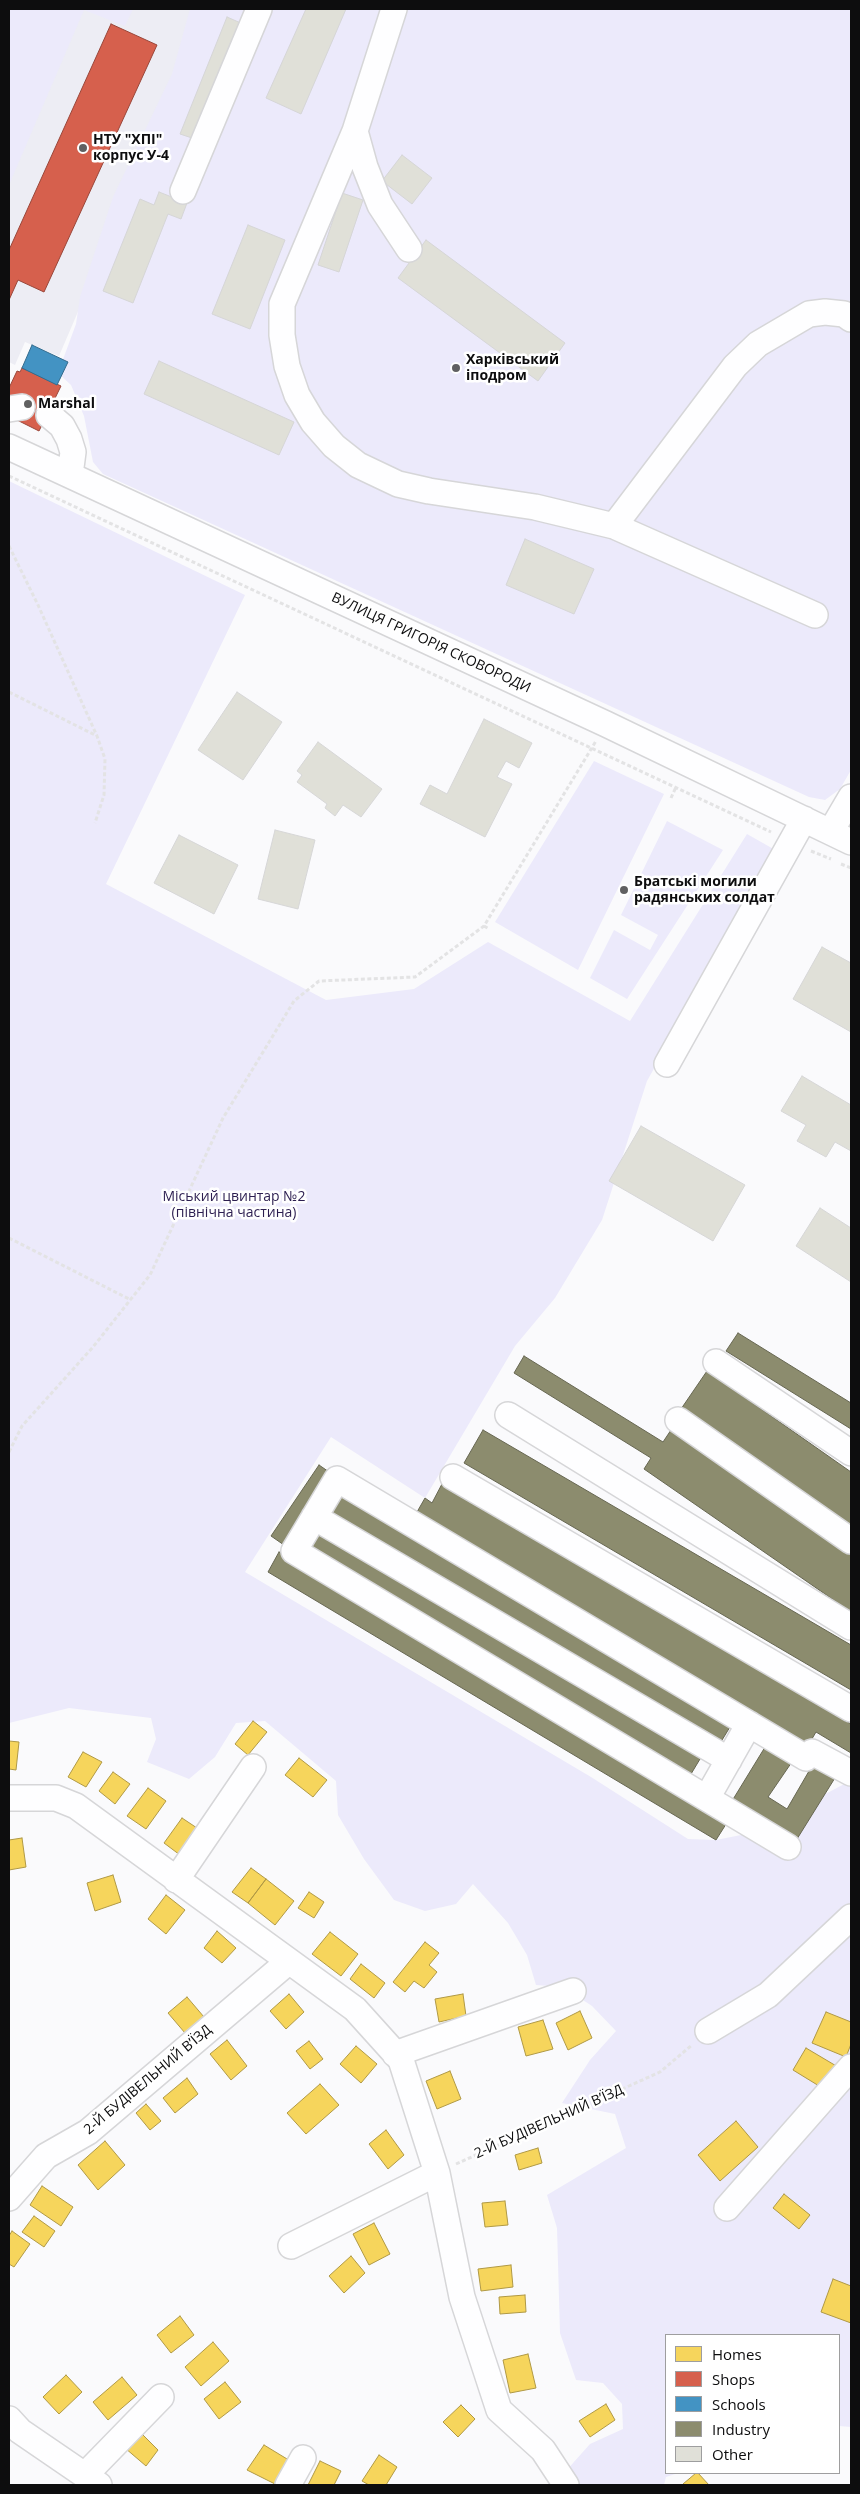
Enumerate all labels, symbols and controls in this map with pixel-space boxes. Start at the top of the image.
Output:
place label: НТУ "ХПІ" корпус У-4 [93,132,169,164]
marker: НТУ "ХПІ" корпус У-4 [77,142,89,154]
place label: Харківський іподром [466,352,559,384]
marker: Харківський іподром [450,362,462,374]
place label: Marshal [38,396,95,412]
marker: Marshal [22,398,34,410]
street label: ВУЛИЦЯ ГРИГОРІЯ СКОВОРОДИ [329,589,533,697]
place label: Братські могили радянських солдат [634,874,775,906]
marker: Братські могили радянських солдат [618,884,630,896]
park label: Міський цвинтар №2 (північна частина) [162,1189,306,1222]
street label: 2-Й БУДІВЕЛЬНИЙ В’ЇЗД [81,2022,215,2138]
street label: 2-Й БУДІВЕЛЬНИЙ В’ЇЗД [472,2082,626,2162]
legend [665,2334,840,2474]
text: Homes [712,2344,762,2364]
text: Shops [712,2369,755,2389]
text: Schools [712,2394,766,2414]
text: Industry [712,2419,770,2439]
text: Other [712,2444,753,2464]

